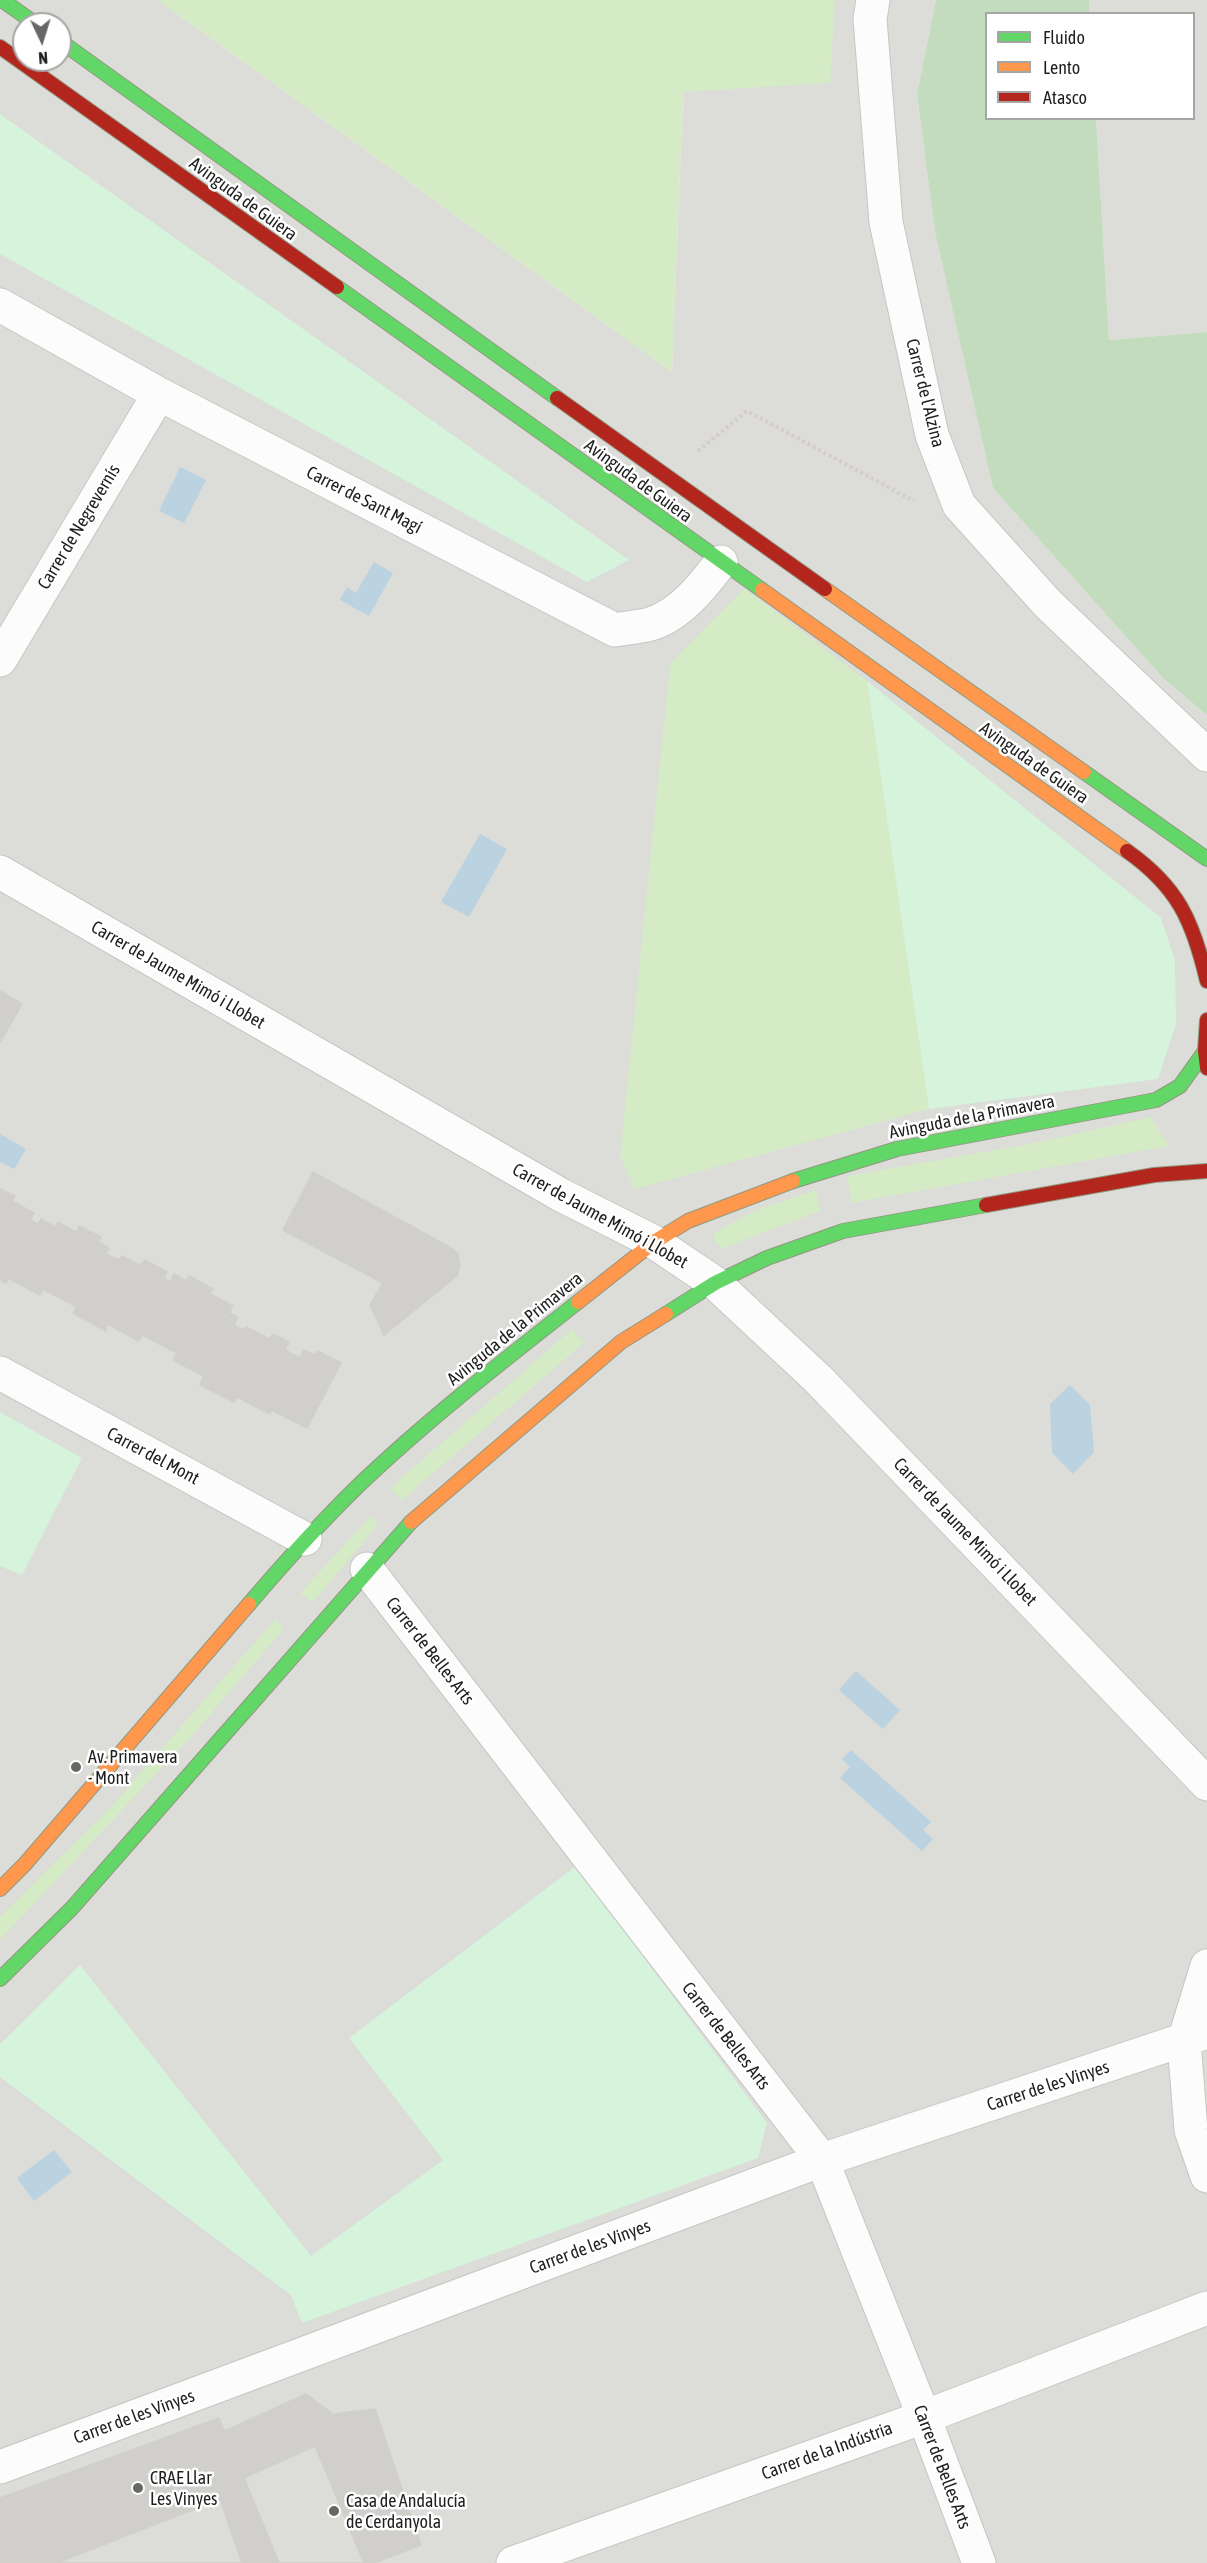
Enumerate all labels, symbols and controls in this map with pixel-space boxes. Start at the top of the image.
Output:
north arrow [12,12,72,72]
legend [985,12,1195,120]
text: Fluido [1043,27,1085,48]
text: N [38,49,48,67]
text: Lento [1043,57,1080,78]
text: Atasco [1043,87,1087,108]
street label: Avinguda de Guiera [185,153,301,245]
street label: Carrer de l'Alzina [901,336,949,450]
street label: Avinguda de Guiera [580,435,696,527]
street label: Carrer de Negrevernís [33,461,125,593]
street label: Carrer de Sant Magí [303,462,425,538]
street label: Avinguda de Guiera [975,717,1093,809]
street label: Carrer de Jaume Mimó i Llobet [87,916,269,1034]
street label: Avinguda de la Primavera [887,1090,1057,1144]
street label: Carrer de Jaume Mimó i Llobet [509,1159,691,1273]
street label: Avinguda de la Primavera [443,1268,587,1390]
street label: Carrer del Mont [103,1423,203,1489]
street label: Carrer de Jaume Mimó i Llobet [889,1454,1041,1610]
street label: Carrer de Belles Arts [381,1593,479,1709]
place label: Av. Primavera - Mont [88,1746,178,1788]
marker: Av. Primavera - Mont [69,1760,83,1774]
street label: Carrer de Belles Arts [677,1978,775,2094]
street label: Carrer de les Vinyes [984,2056,1112,2116]
street label: Carrer de les Vinyes [527,2215,653,2279]
street label: Carrer de les Vinyes [71,2385,197,2449]
street label: Carrer de Belles Arts [908,2402,976,2532]
street label: Carrer de la Indústria [759,2417,895,2485]
place label: CRAE Llar Les Vinyes [150,2467,217,2510]
marker: CRAE Llar Les Vinyes [131,2481,145,2495]
place label: Casa de Andalucía de Cerdanyola [346,2490,466,2532]
marker: Casa de Andalucía de Cerdanyola [327,2504,341,2518]

